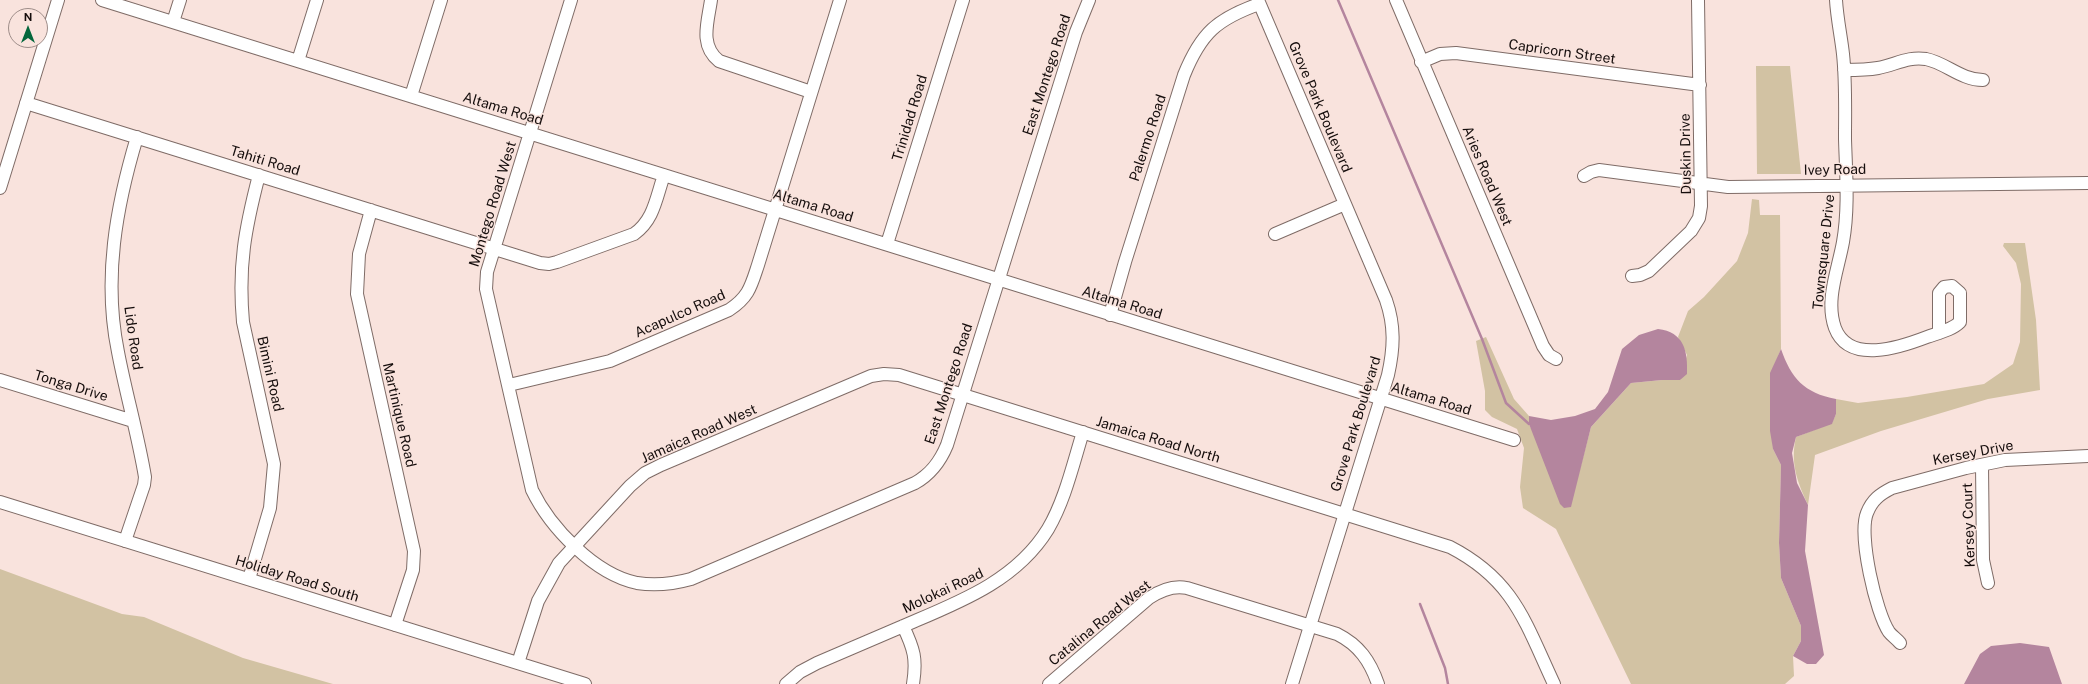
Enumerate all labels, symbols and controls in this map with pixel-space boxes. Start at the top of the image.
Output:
north arrow [8,8,48,48]
text: N [24,11,32,23]
street label: East Montego Road [1020,12,1074,138]
street label: Capricorn Street [1507,36,1617,68]
street label: Grove Park Boulevard [1285,39,1355,175]
street label: Trinidad Road [889,73,931,163]
street label: Altama Road [461,89,545,129]
street label: Palermo Road [1126,92,1170,184]
street label: Duskin Drive [1677,113,1695,195]
street label: Aries Road West [1458,124,1516,228]
street label: Montego Road West [466,139,520,269]
street label: Tahiti Road [228,142,302,180]
street label: Ivey Road [1803,161,1867,179]
street label: Altama Road [771,186,855,226]
street label: Townsquare Drive [1810,194,1838,310]
street label: Altama Road [1080,283,1164,323]
street label: Acapulco Road [632,287,728,341]
street label: Lido Road [120,305,146,371]
street label: East Montego Road [922,321,976,447]
street label: Bimini Road [253,335,287,413]
street label: Grove Park Boulevard [1327,354,1385,494]
street label: Martinique Road [379,361,419,469]
street label: Tonga Drive [32,367,110,405]
street label: Altama Road [1389,379,1473,419]
street label: Jamaica Road West [639,401,759,467]
street label: Jamaica Road North [1094,413,1222,467]
street label: Kersey Drive [1931,437,2015,469]
street label: Kersey Court [1959,482,1979,568]
street label: Holiday Road South [233,552,361,606]
street label: Molokai Road [900,565,986,617]
street label: Catalina Road West [1046,577,1154,669]

